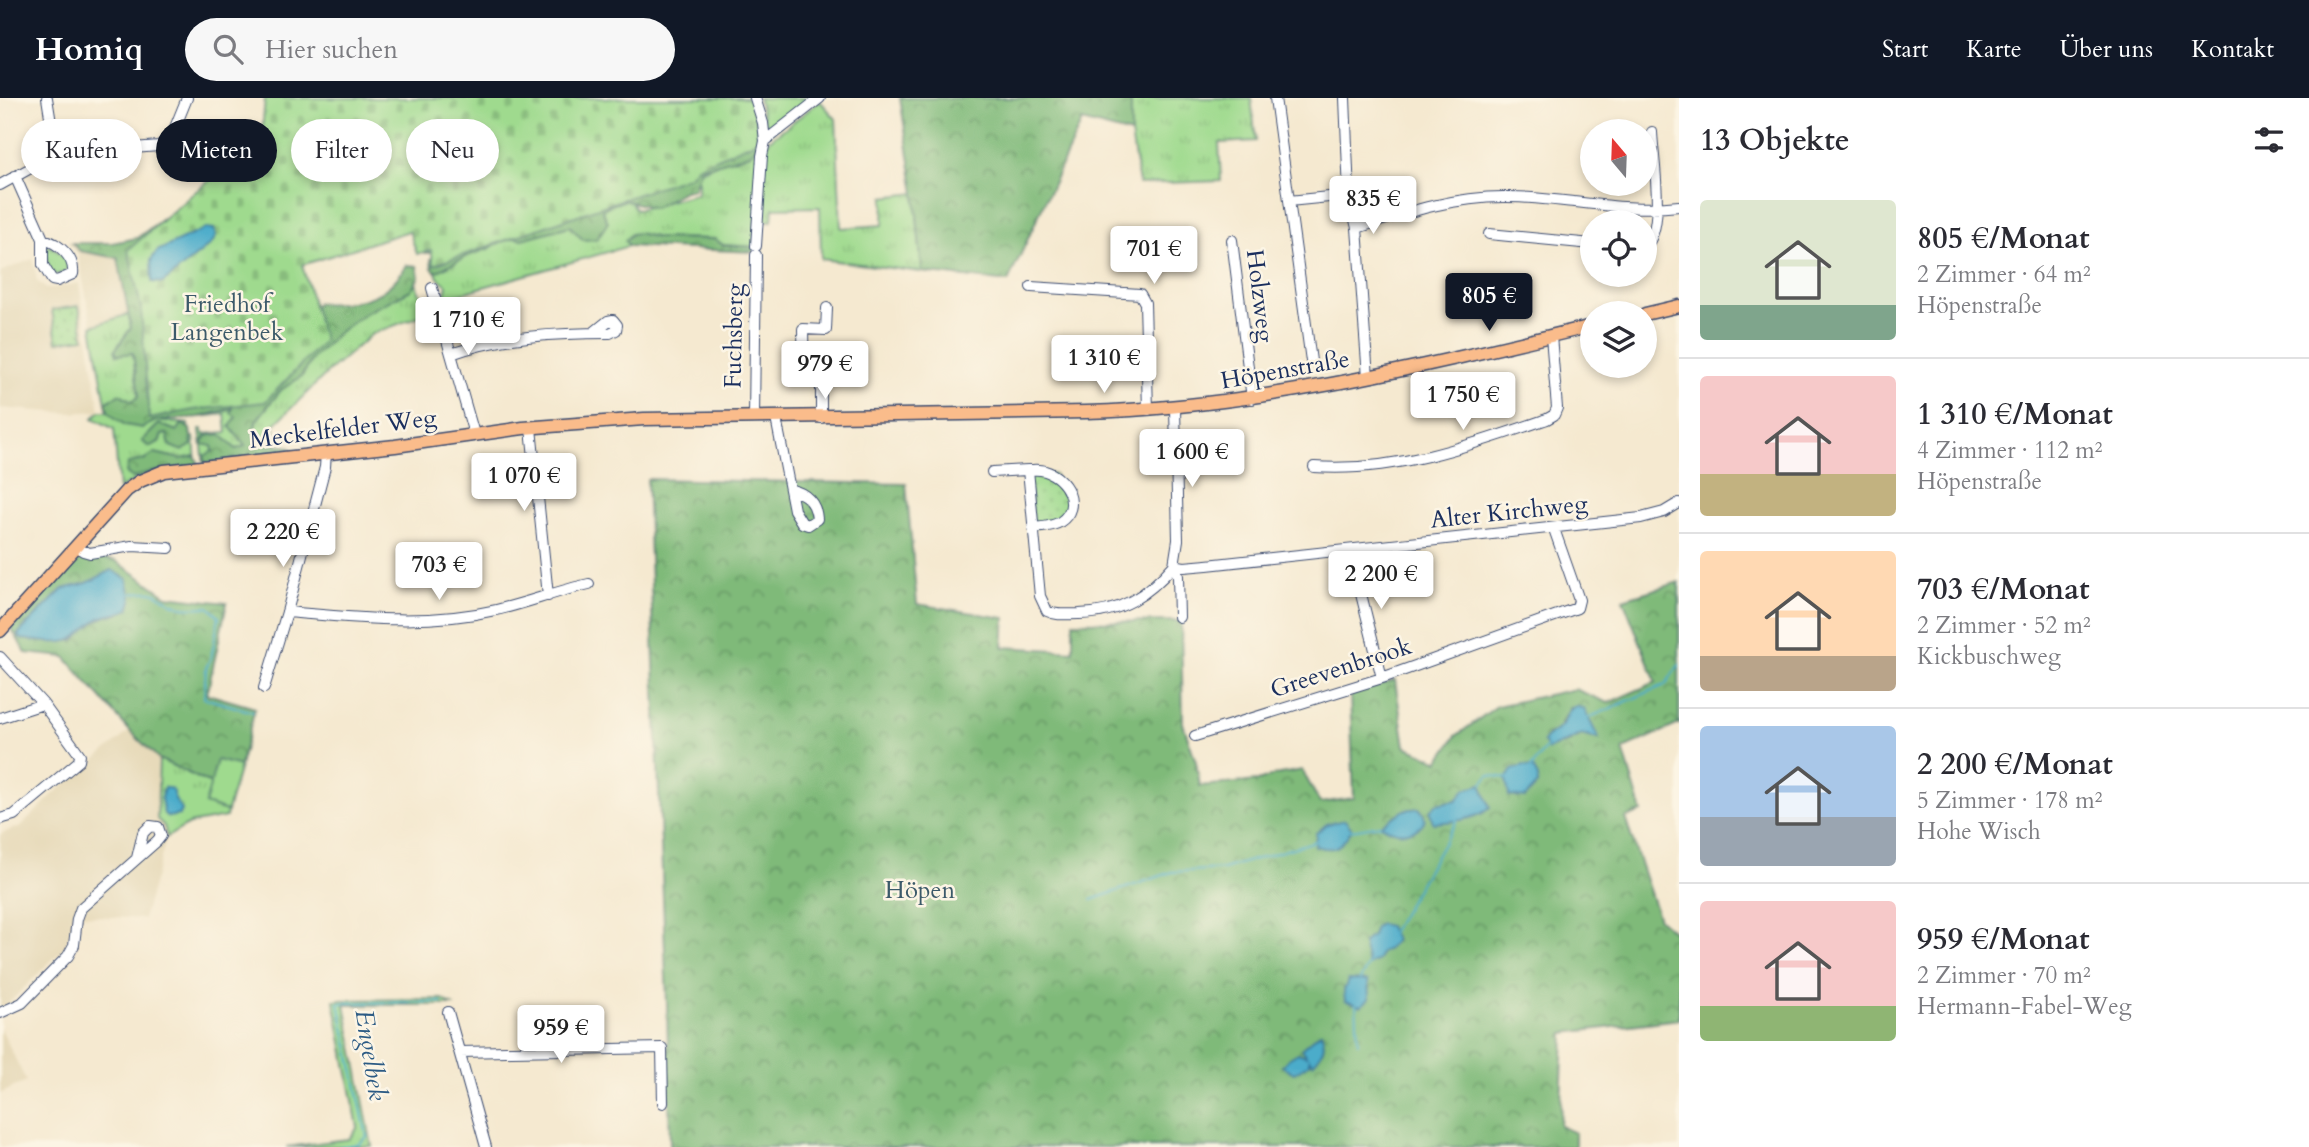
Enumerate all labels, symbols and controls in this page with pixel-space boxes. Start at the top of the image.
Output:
search box [185,18,675,81]
text: Homiq [35,27,143,72]
icon: search [209,30,247,68]
text: Hier suchen [265,32,398,67]
text: Start [1882,33,1928,66]
text: Karte [1966,33,2022,66]
text: Über uns [2060,33,2153,66]
text: Kontakt [2191,33,2274,66]
chip: Kaufen [21,119,142,182]
chip: Mieten [156,119,277,182]
chip: Filter [291,119,392,182]
chip: Neu [406,119,499,182]
north arrow [1580,119,1657,196]
map controls [1580,119,1657,378]
text: 13 Objekte [1700,120,1850,161]
icon: filters [2250,121,2288,159]
pin: 835 € [1324,176,1422,236]
text: 835 € [1345,183,1401,214]
button: locate [1580,210,1657,287]
text: 805 €/Monat [1917,218,2089,259]
pin: 701 € [1105,226,1203,286]
icon: home [1756,228,1840,312]
text: 701 € [1126,233,1182,264]
street label: Holzweg [1238,248,1282,345]
text: 2 Zimmer · 64 m² [1917,259,2091,290]
pin: 805 € [1440,274,1538,333]
text: 805 € [1461,280,1517,311]
street label: Fuchsberg [717,283,751,389]
park label: Friedhof Langenbek [170,288,284,349]
text: Höpenstraße [1917,290,2042,321]
pin: 1 710 € [403,298,533,357]
button: layers [1580,301,1657,378]
text: 1 710 € [431,304,505,335]
pin: 1 310 € [1039,336,1169,395]
pin: 979 € [776,342,874,401]
text: 1 310 € [1067,342,1141,373]
street label: Höpenstraße [1218,342,1352,398]
text: 979 € [797,348,853,379]
pin: 1 750 € [1398,372,1528,432]
text: 1 750 € [1426,379,1500,410]
text: 1 310 €/Monat [1917,394,2113,435]
street label: Meckelfelder Weg [248,401,439,457]
icon: home [1756,404,1840,488]
pin: 1 600 € [1127,430,1257,489]
text: 4 Zimmer · 112 m² [1917,435,2102,466]
text: 1 600 € [1155,436,1229,467]
pin: 1 070 € [459,454,589,513]
text: 1 070 € [487,460,561,491]
text: Höpenstraße [1917,466,2042,497]
street label: Alter Kirchweg [1429,487,1590,537]
pin: 2 220 € [218,510,348,569]
text: 2 220 € [246,516,320,547]
pin: 703 € [390,542,488,602]
text: 703 € [411,549,467,580]
pin: 2 200 € [1316,552,1446,611]
text: 2 200 € [1344,558,1418,589]
text: 703 €/Monat [1917,569,2089,610]
icon: home [1756,579,1840,663]
text: 2 Zimmer · 52 m² [1917,610,2091,641]
street label: Greevenbrook [1266,630,1416,706]
text: Kickbuschweg [1917,641,2061,672]
text: 2 200 €/Monat [1917,744,2113,785]
icon: home [1756,754,1840,838]
text: 5 Zimmer · 178 m² [1917,785,2102,816]
text: Hohe Wisch [1917,816,2041,847]
park label: Höpen [885,874,956,907]
text: 959 €/Monat [1917,919,2089,960]
icon: home [1756,929,1840,1013]
text: 2 Zimmer · 70 m² [1917,960,2091,991]
text: Hermann-Fabel-Weg [1917,991,2132,1022]
pin: 959 € [512,1006,610,1065]
water label: Engelbek [347,1007,395,1103]
text: 959 € [533,1012,589,1043]

